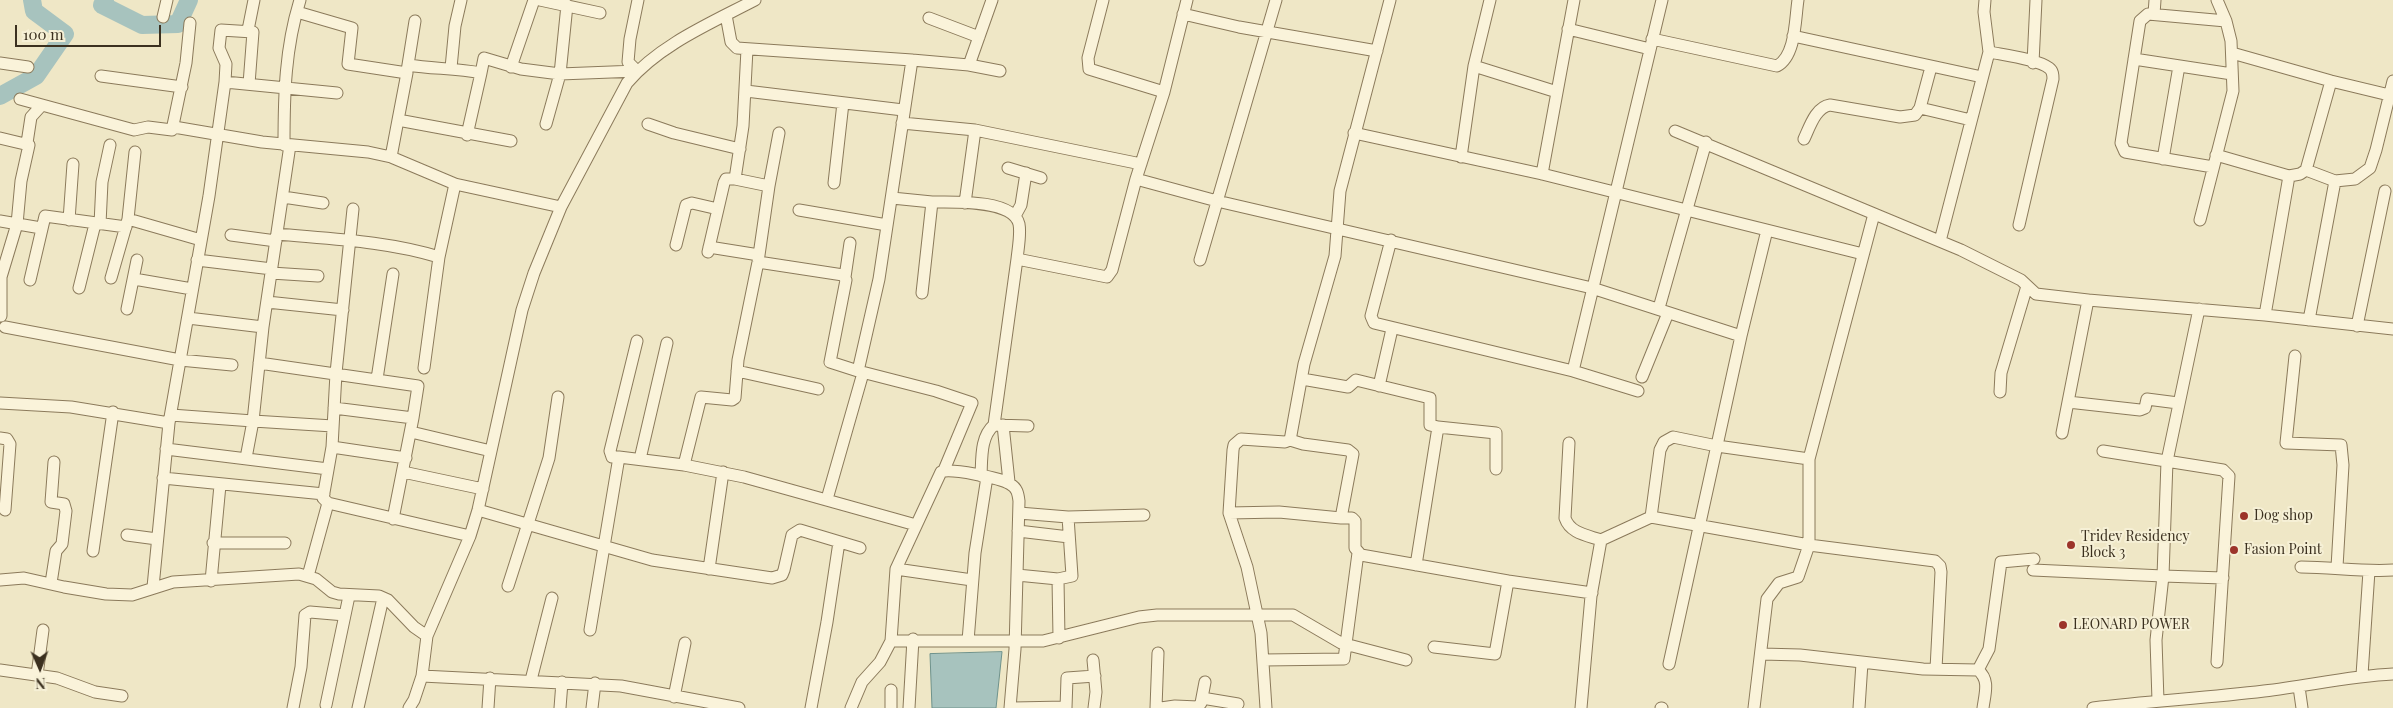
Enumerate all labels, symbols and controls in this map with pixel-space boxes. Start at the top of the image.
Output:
scale bar [18,15,164,47]
text: 100 m [23,24,64,44]
place label: Dog shop [2254,508,2313,524]
marker: Dog shop [2238,510,2250,522]
place label: Tridev Residency Block 3 [2081,529,2189,562]
marker: Tridev Residency Block 3 [2065,539,2077,551]
place label: Fasion Point [2244,542,2322,558]
marker: Fasion Point [2228,544,2240,556]
place label: LEONARD POWER [2073,617,2190,633]
marker: LEONARD POWER [2057,619,2069,631]
north arrow [15,643,65,693]
text: N [35,674,46,693]

